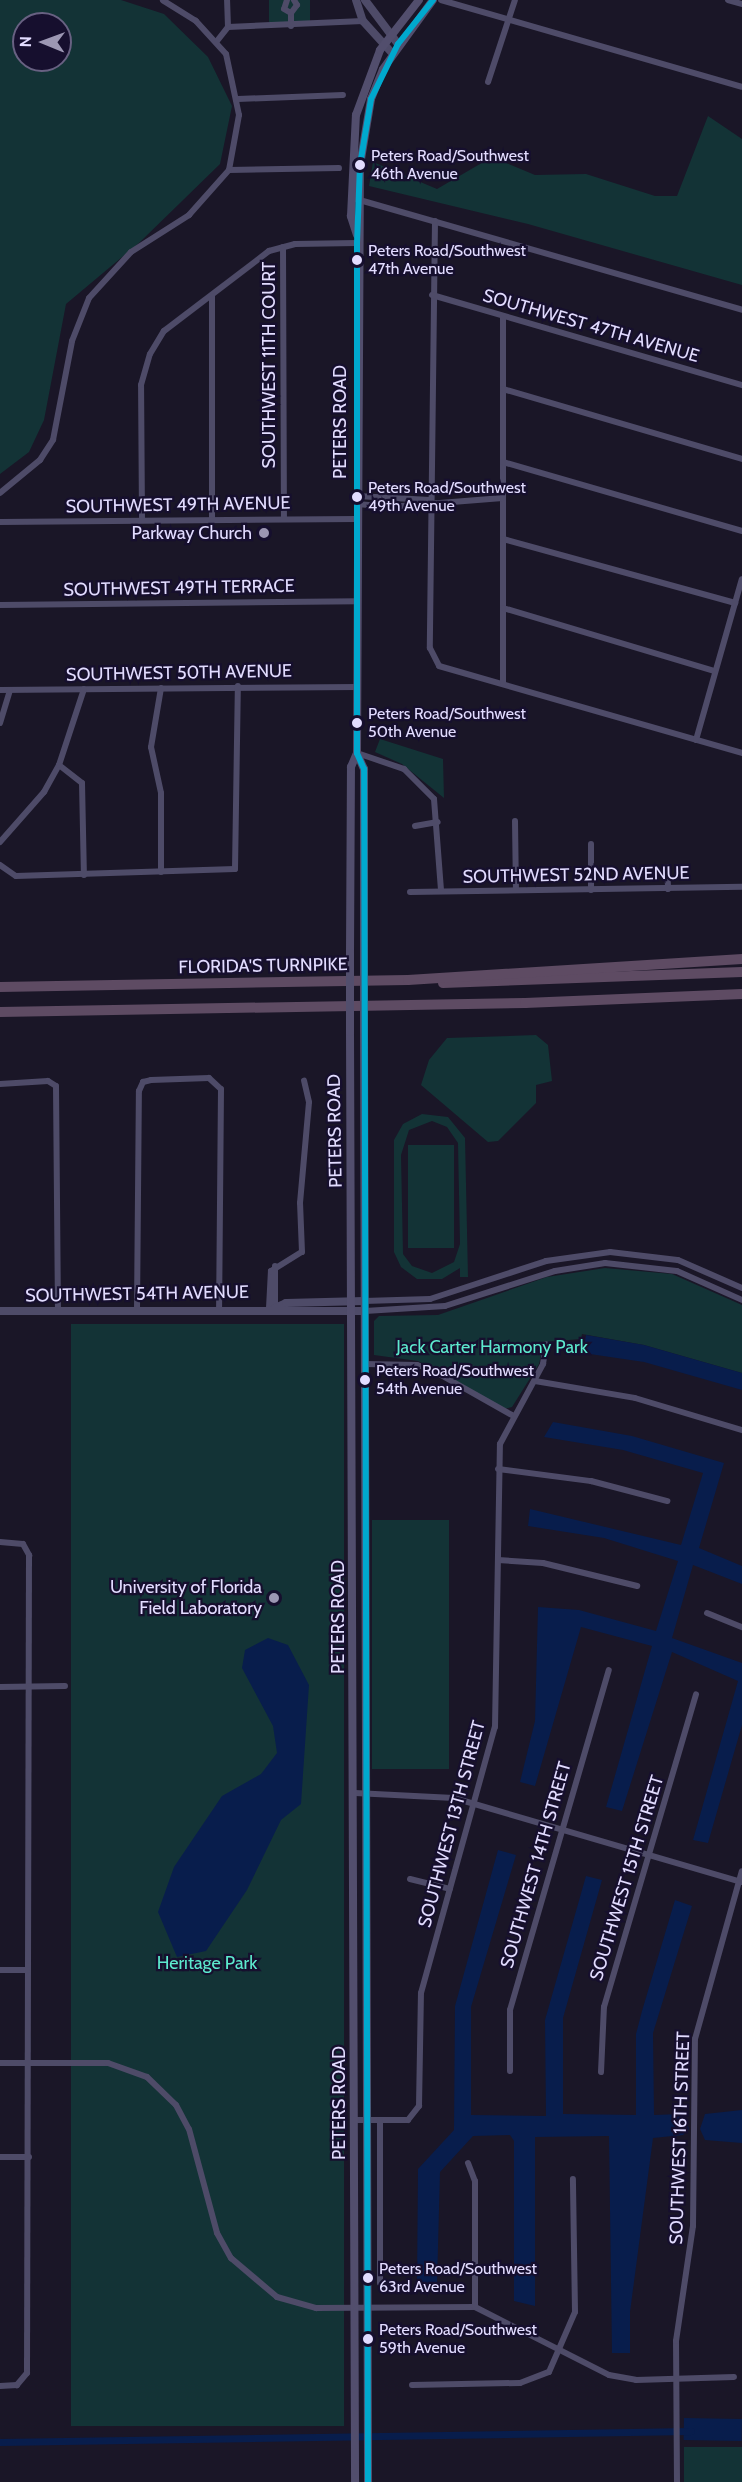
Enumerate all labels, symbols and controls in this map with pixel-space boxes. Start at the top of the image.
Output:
north arrow [12,12,72,72]
text: N [16,36,35,48]
place label: Peters Road/Southwest 46th Avenue [371,146,529,184]
marker: Peters Road/Southwest 46th Avenue [354,159,366,171]
place label: Peters Road/Southwest 47th Avenue [368,241,526,279]
marker: Peters Road/Southwest 47th Avenue [351,254,363,266]
street label: SOUTHWEST 11TH COURT [258,262,280,468]
street label: SOUTHWEST 47TH AVENUE [480,285,702,367]
street label: PETERS ROAD [329,365,351,479]
place label: Peters Road/Southwest 49th Avenue [368,478,526,516]
marker: Peters Road/Southwest 49th Avenue [351,491,363,503]
street label: SOUTHWEST 49TH AVENUE [65,492,291,518]
place label: Parkway Church [132,522,252,544]
marker: Parkway Church [257,526,271,540]
street label: SOUTHWEST 49TH TERRACE [63,575,295,601]
street label: SOUTHWEST 50TH AVENUE [66,660,292,686]
place label: Peters Road/Southwest 50th Avenue [368,704,526,742]
marker: Peters Road/Southwest 50th Avenue [351,717,363,729]
street label: SOUTHWEST 52ND AVENUE [462,862,690,888]
street label: FLORIDA'S TURNPIKE [178,954,348,978]
street label: PETERS ROAD [323,1074,347,1188]
street label: SOUTHWEST 54TH AVENUE [25,1281,249,1307]
park label: Jack Carter Harmony Park [396,1336,588,1358]
place label: Peters Road/Southwest 54th Avenue [376,1361,534,1399]
marker: Peters Road/Southwest 54th Avenue [359,1374,371,1386]
street label: PETERS ROAD [327,1560,349,1674]
place label: University of Florida Field Laboratory [110,1577,262,1620]
marker: University of Florida Field Laboratory [267,1591,281,1605]
street label: SOUTHWEST 13TH STREET [414,1718,490,1930]
street label: SOUTHWEST 14TH STREET [496,1759,576,1971]
street label: SOUTHWEST 15TH STREET [585,1773,669,1983]
park label: Heritage Park [157,1952,257,1974]
street label: SOUTHWEST 16TH STREET [665,2031,695,2245]
street label: PETERS ROAD [328,2046,350,2160]
place label: Peters Road/Southwest 63rd Avenue [379,2259,537,2297]
marker: Peters Road/Southwest 63rd Avenue [362,2272,374,2284]
place label: Peters Road/Southwest 59th Avenue [379,2320,537,2358]
marker: Peters Road/Southwest 59th Avenue [362,2333,374,2345]

